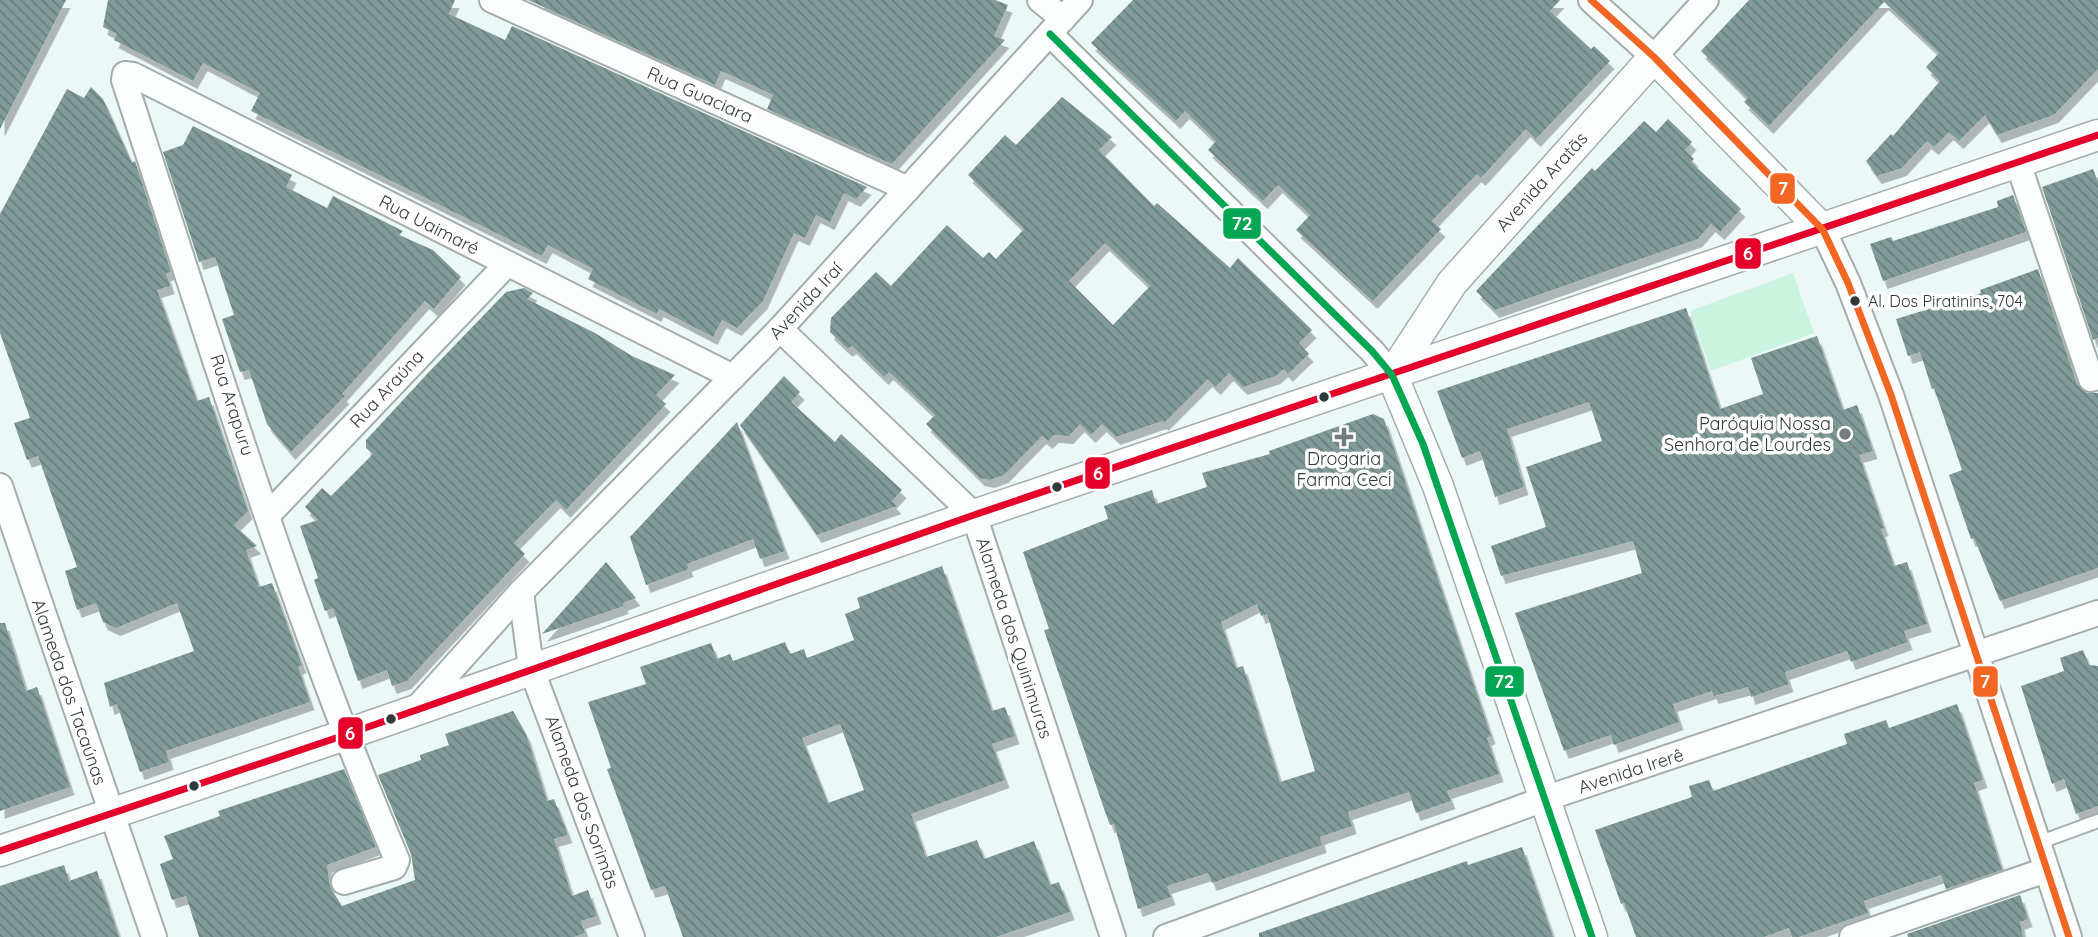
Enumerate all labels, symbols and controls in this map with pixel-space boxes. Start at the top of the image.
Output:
street label: Rua Guaciara [644,61,757,128]
street label: Avenida Aratãs [1491,127,1592,236]
line badge: 7 [1769,172,1796,205]
text: 7 [1778,176,1788,200]
street label: Rua Uaimaré [375,189,483,260]
line badge: 72 [1222,207,1262,240]
text: 72 [1231,211,1253,235]
line badge: 6 [1734,237,1762,270]
text: 6 [1743,241,1753,265]
street label: Avenida Iraí [764,257,847,344]
place label: Al. Dos Piratinins, 704 [1868,291,2023,311]
marker: Al. Dos Piratinins, 704 [1848,294,1862,308]
street label: Rua Araúna [345,345,429,433]
street label: Rua Arapuru [205,351,260,459]
unlabelled marker [1317,390,1331,404]
place label: Paróquia Nossa Senhora de Lourdes [1664,412,1831,456]
marker: Paróquia Nossa Senhora de Lourdes [1837,426,1853,442]
marker: Drogaria Farma Ceci [1336,429,1352,445]
place label: Drogaria Farma Ceci [1296,447,1392,491]
line badge: 6 [1084,456,1111,490]
text: 6 [1093,461,1103,485]
unlabelled marker [1050,480,1064,494]
street label: Alameda dos Quinimuras [971,534,1058,741]
street label: Alameda dos Tacaúnas [27,596,112,788]
line badge: 72 [1484,665,1525,698]
line badge: 7 [1972,665,1999,698]
text: 72 [1493,669,1515,693]
text: 7 [1980,669,1990,693]
unlabelled marker [384,712,398,726]
street label: Alameda dos Sorimãs [540,712,625,892]
line badge: 6 [337,716,364,750]
text: 6 [345,721,355,745]
street label: Avenida Irerê [1575,743,1687,798]
unlabelled marker [187,779,201,793]

